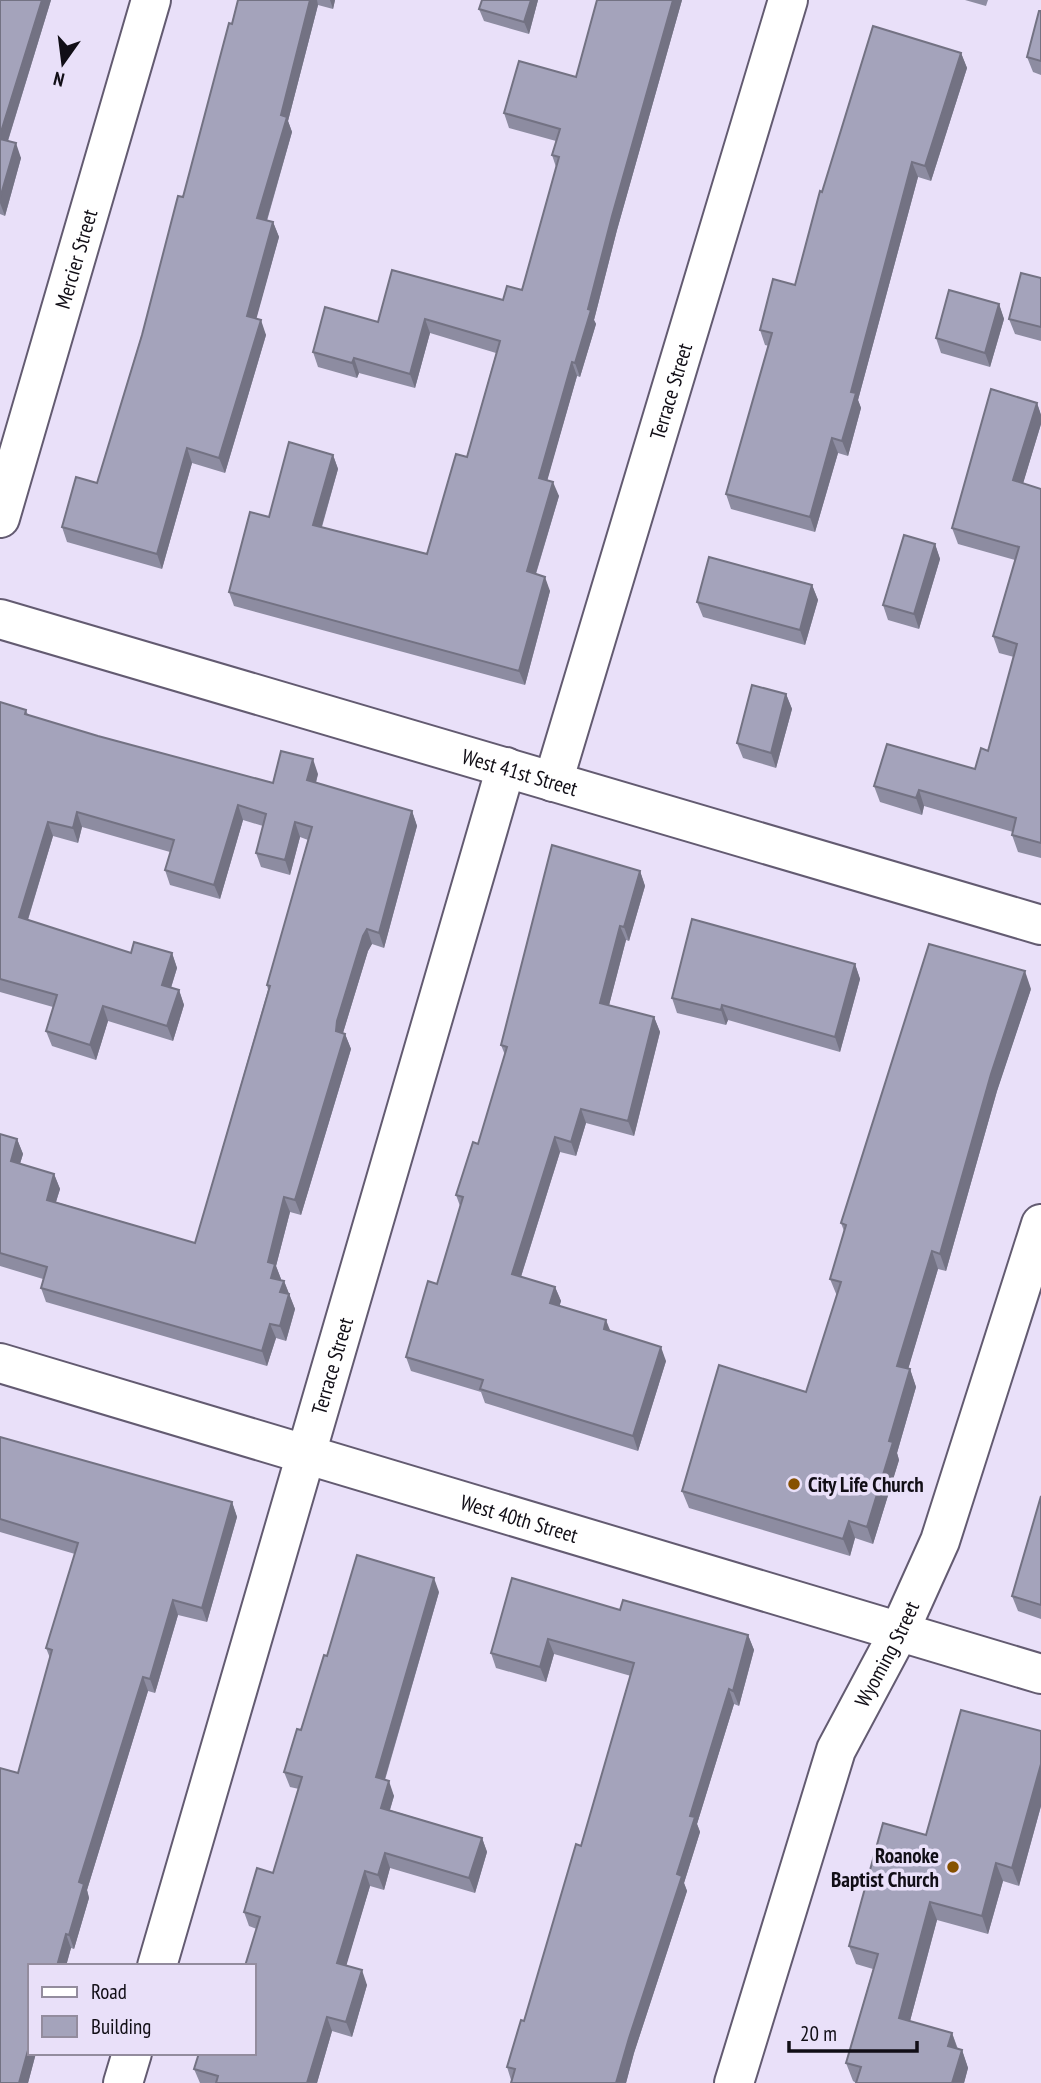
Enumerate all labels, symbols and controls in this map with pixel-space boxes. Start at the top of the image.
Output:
north arrow [28,28,98,98]
text: N [51,67,67,92]
street label: Mercier Street [48,206,103,312]
street label: Terrace Street [643,339,698,443]
street label: West 41st Street [459,742,581,802]
street label: Terrace Street [305,1314,359,1418]
place label: City Life Church [808,1471,924,1498]
marker: City Life Church [786,1476,802,1492]
street label: West 40th Street [457,1488,582,1549]
street label: Wyoming Street [848,1596,925,1711]
place label: Roanoke Baptist Church [831,1842,939,1893]
marker: Roanoke Baptist Church [945,1859,961,1875]
legend [28,1964,256,2055]
text: Road [91,1978,127,2005]
scale bar [789,2010,917,2054]
text: Building [91,2013,151,2040]
text: 20 m [800,2020,837,2047]

